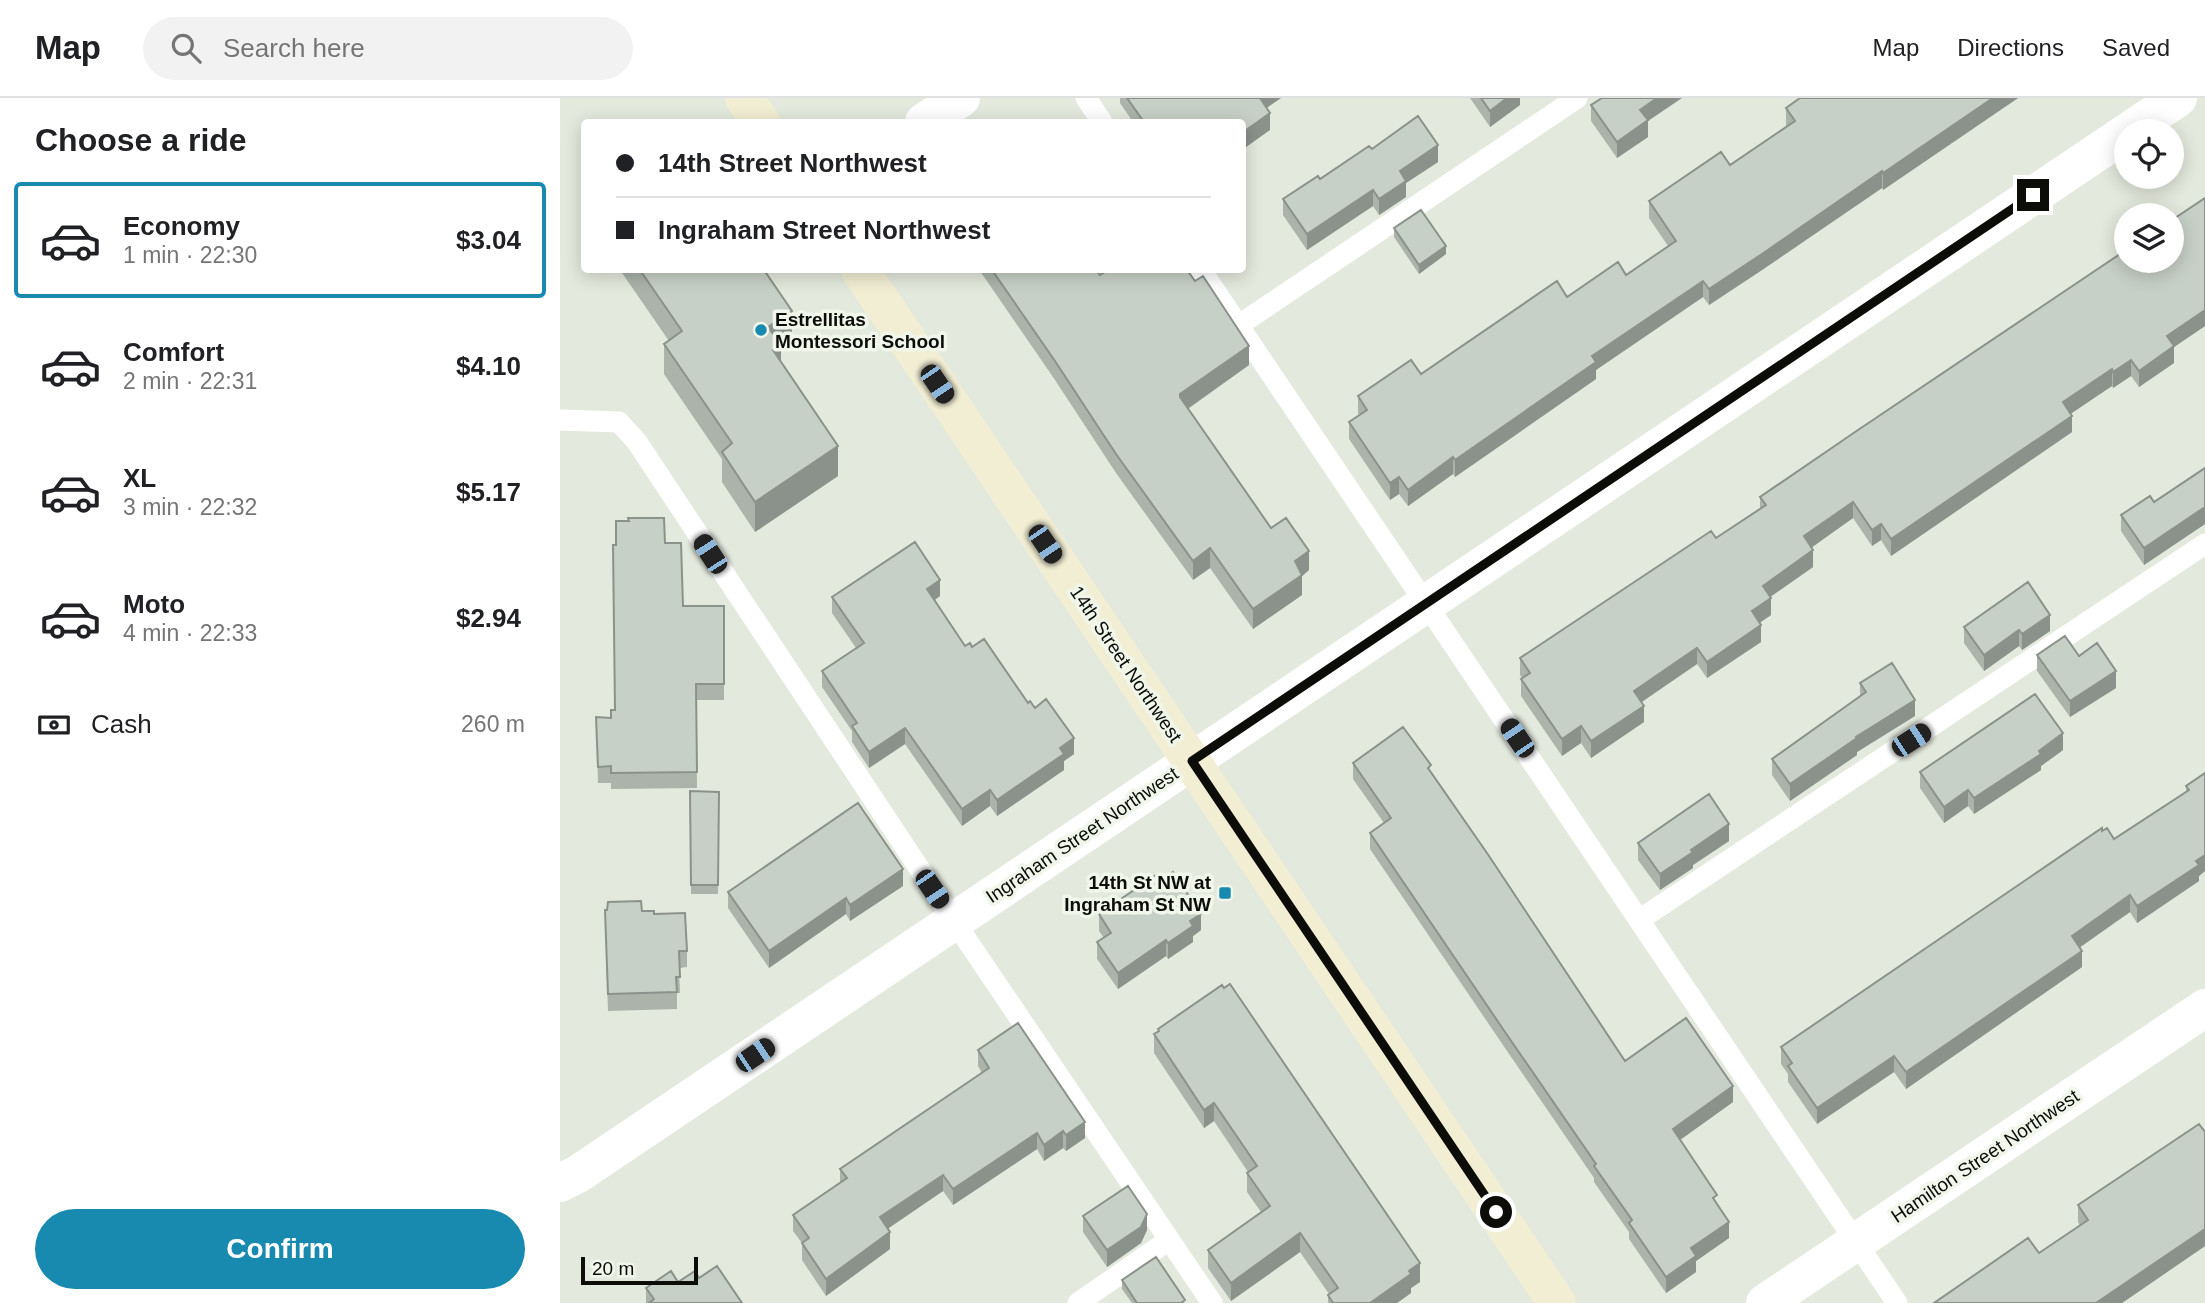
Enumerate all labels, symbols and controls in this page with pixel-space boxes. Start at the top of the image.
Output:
search box [143,17,633,80]
text: Map [35,29,101,66]
icon: search [167,29,205,67]
text: Search here [223,33,365,63]
text: Map [1873,34,1919,61]
text: Directions [1957,34,2064,61]
text: Saved [2102,34,2170,61]
map controls [2114,119,2184,273]
button: locate [2114,119,2184,189]
text: Choose a ride [35,122,247,158]
text: 14th Street Northwest [658,148,927,178]
route end [2017,179,2049,211]
button: layers [2114,203,2184,273]
icon: car [39,209,102,272]
text: Economy [123,211,240,241]
text: Ingraham Street Northwest [658,215,990,245]
text: $3.04 [456,225,521,255]
text: 1 min · 22:30 [123,242,257,268]
place label: Estrellitas Montessori School [775,309,945,352]
marker: Estrellitas Montessori School [753,322,769,338]
icon: car [39,335,102,398]
text: Comfort [123,337,224,367]
text: $4.10 [456,351,521,381]
car [917,361,958,407]
text: 2 min · 22:31 [123,368,257,394]
icon: car [39,461,102,524]
text: XL [123,463,156,493]
text: $5.17 [456,477,521,507]
text: 3 min · 22:32 [123,494,257,520]
car [1025,521,1066,567]
car [690,531,731,577]
street label: 14th Street Northwest [1066,582,1186,747]
icon: car [39,587,102,650]
text: Moto [123,589,185,619]
text: $2.94 [456,603,521,633]
text: 4 min · 22:33 [123,620,257,646]
icon: cash [35,706,73,744]
text: Cash [91,709,152,739]
text: 260 m [461,711,525,737]
car [1497,715,1538,761]
car [1888,720,1935,760]
street label: Ingraham Street Northwest [982,762,1183,907]
car [912,866,953,912]
place label: 14th St NW at Ingraham St NW [1064,872,1212,915]
marker: 14th St NW at Ingraham St NW [1217,885,1233,901]
car [732,1035,779,1075]
street label: Hamilton Street Northwest [1887,1085,2083,1227]
route start [1480,1196,1512,1228]
button: Confirm [35,1209,525,1289]
scale bar [581,1254,698,1286]
text: 20 m [592,1258,634,1279]

